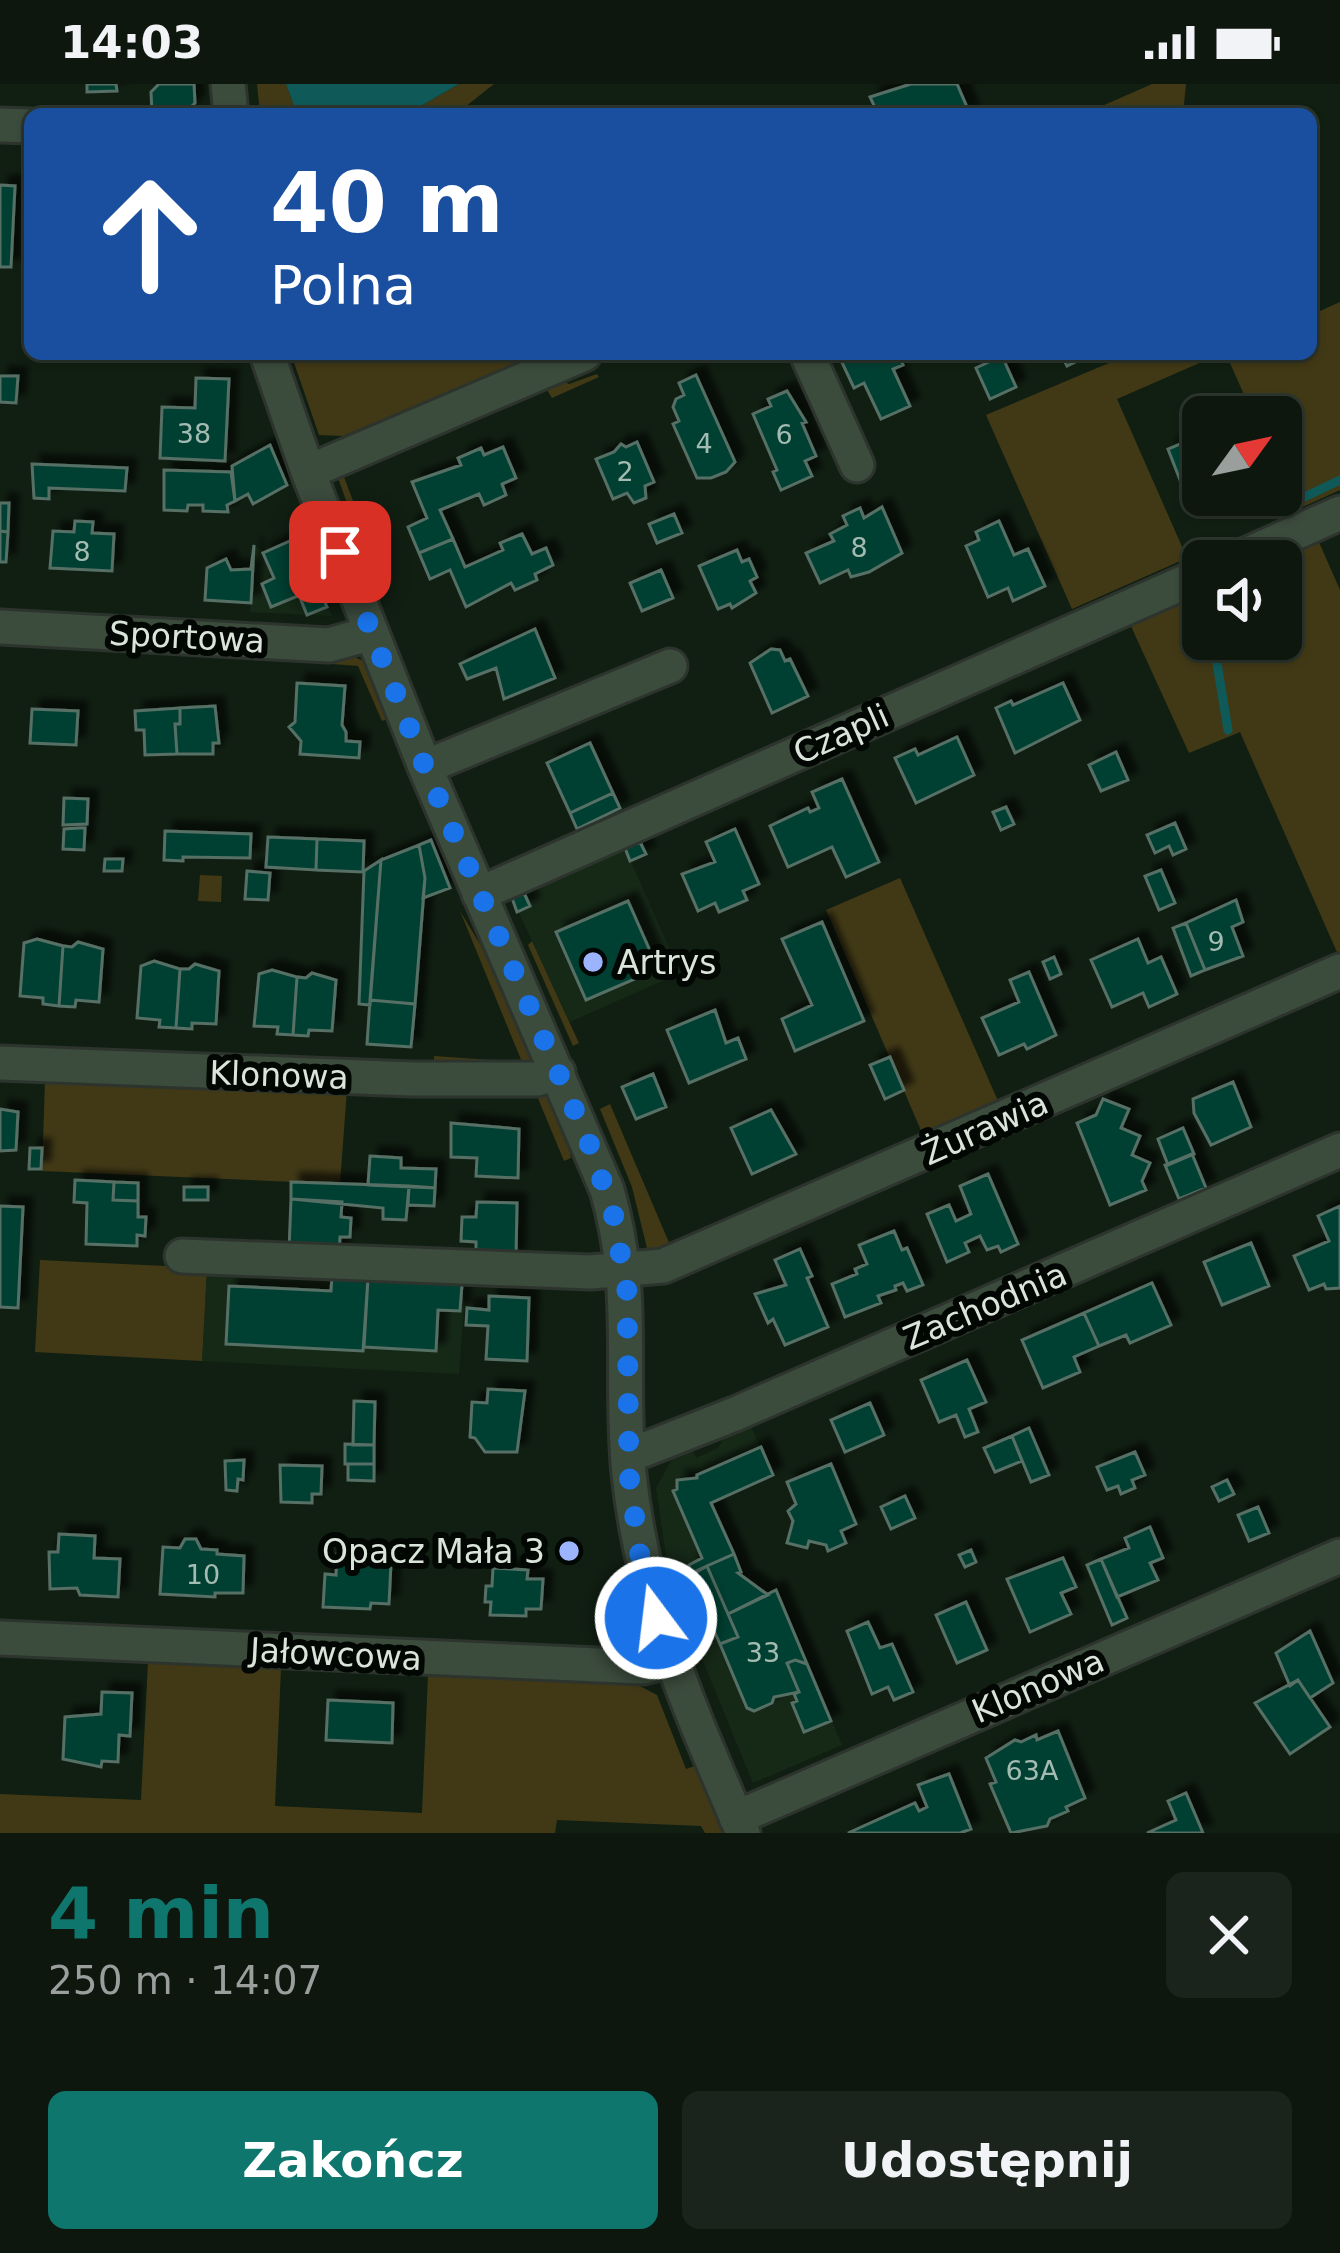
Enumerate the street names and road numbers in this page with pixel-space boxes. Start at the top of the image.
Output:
street label: Sportowa [108,613,266,661]
street label: Czapli [787,696,895,772]
street label: Klonowa [209,1053,349,1097]
street label: Żurawia [916,1083,1054,1173]
street label: Zachodnia [898,1254,1072,1358]
street label: Jałowcowa [247,1630,423,1678]
street label: Klonowa [966,1641,1110,1731]

